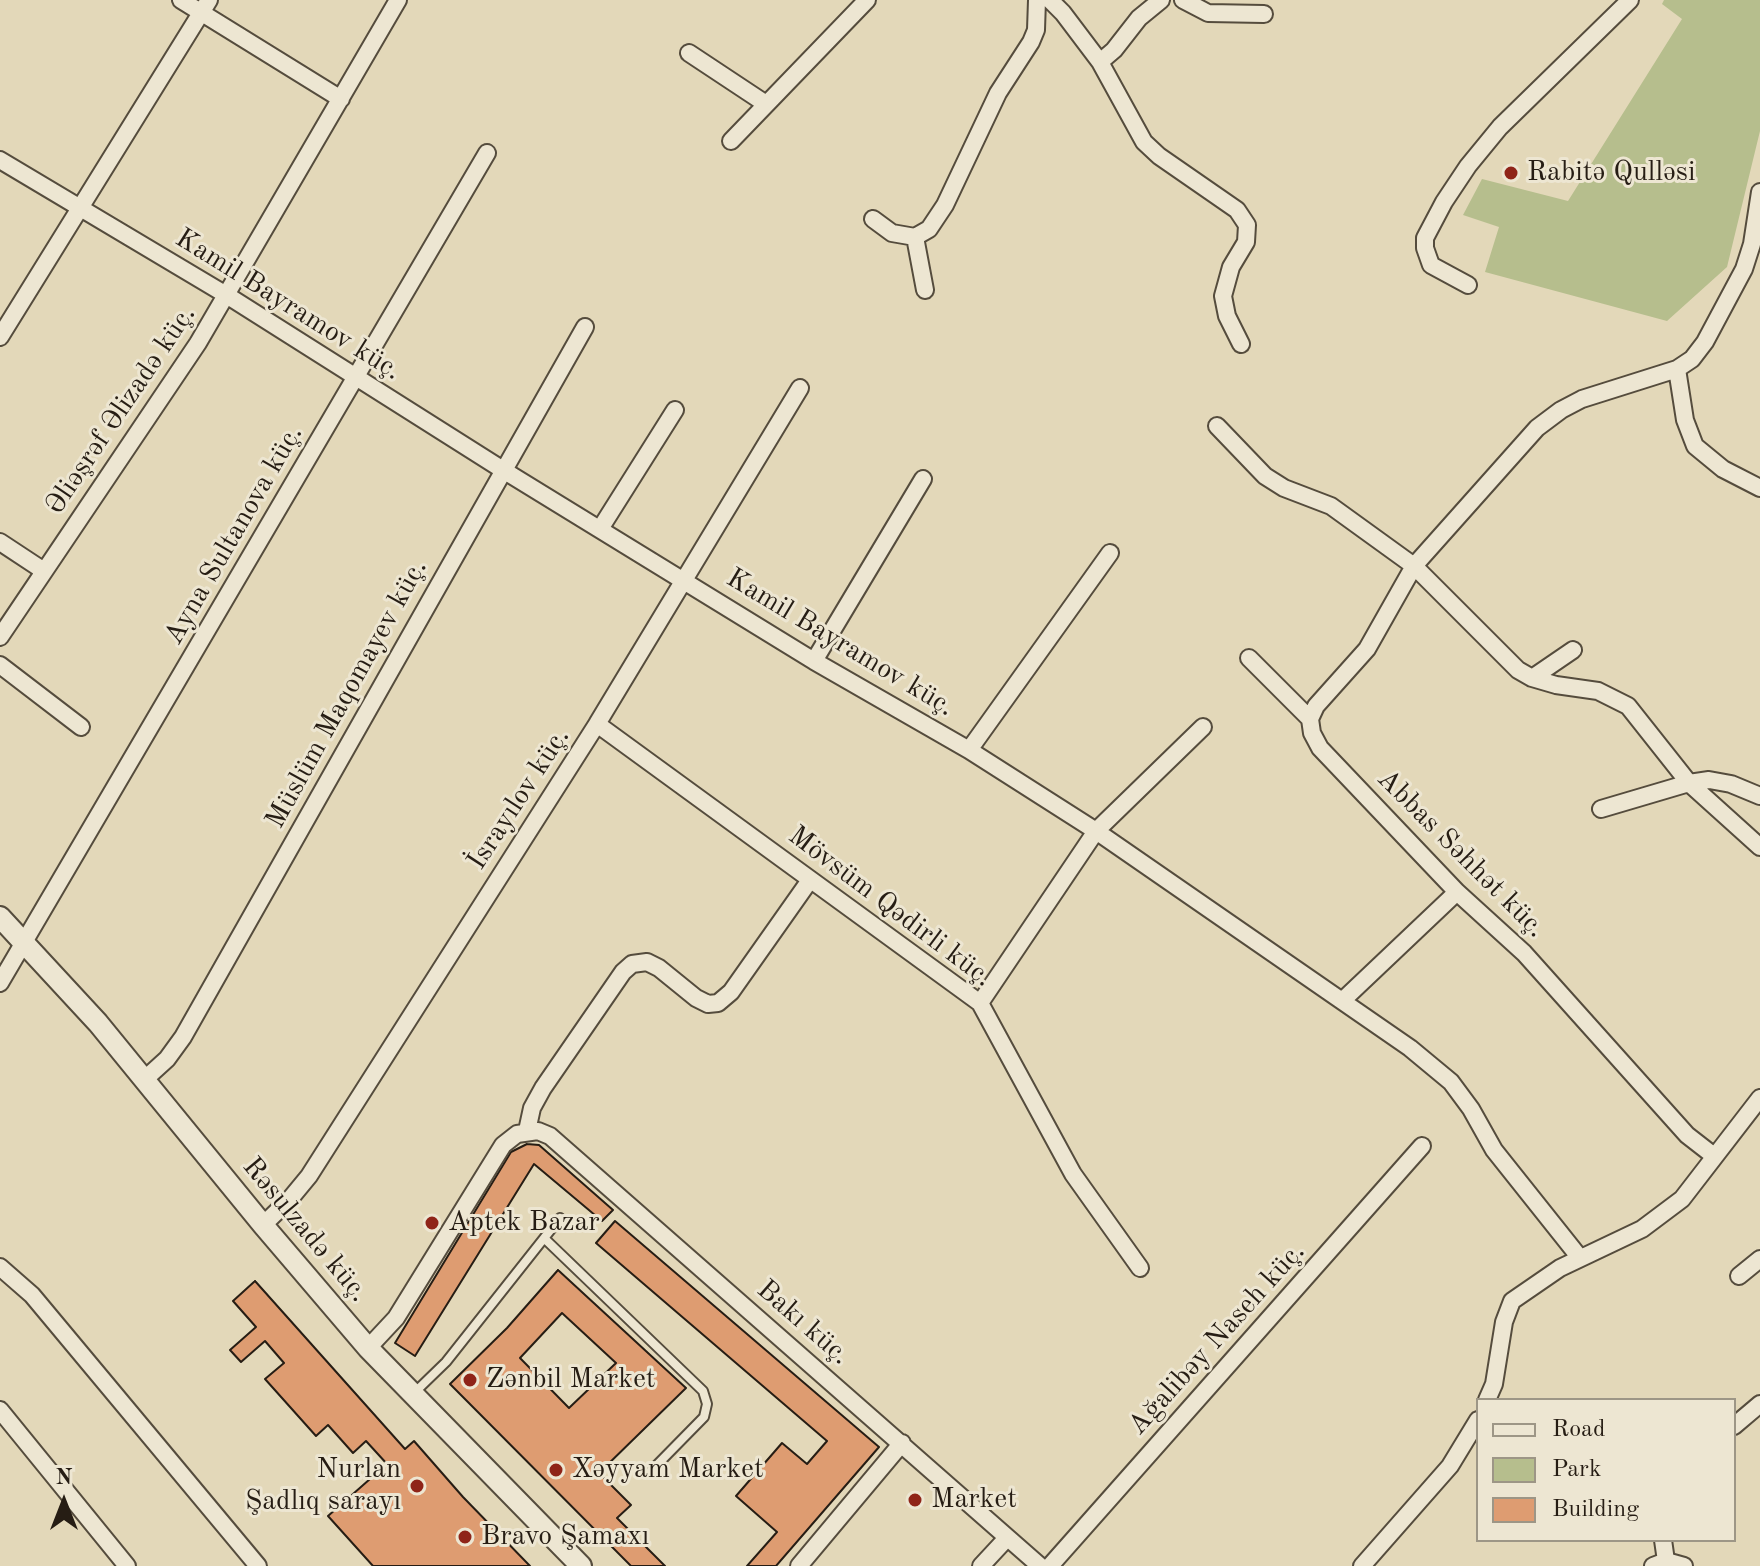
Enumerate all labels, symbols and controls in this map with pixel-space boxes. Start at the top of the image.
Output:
place label: Rabitə Qulləsi [1527,156,1696,190]
marker: Rabitə Qulləsi [1502,164,1520,182]
street label: Kamil Bayramov küç. [169,222,407,388]
street label: Əliəşrəf Əlizadə küç. [38,299,204,521]
street label: Ayna Sultanova küç. [157,419,311,651]
street label: Müslüm Maqomayev küç. [259,554,435,834]
street label: Kamil Bayramov küç. [720,562,960,724]
street label: İsrayılov küç. [461,722,577,876]
street label: Abbas Səhhət küç. [1370,763,1552,945]
street label: Mövsüm Qədirli küç. [781,819,999,995]
street label: Rəsulzadə küç. [235,1151,375,1309]
place label: Aptek Bazar [448,1206,600,1240]
marker: Aptek Bazar [423,1214,441,1232]
street label: Ağalibəy Naseh küç. [1121,1235,1313,1443]
street label: Bakı küç. [749,1273,857,1373]
place label: Zənbil Market [486,1363,656,1397]
marker: Zənbil Market [461,1371,479,1389]
legend [1476,1398,1736,1542]
text: Road [1552,1418,1605,1442]
place label: Nurlan Şadlıq sarayı [245,1453,401,1519]
place label: Xəyyam Market [572,1453,764,1487]
text: Park [1552,1458,1601,1482]
marker: Xəyyam Market [547,1461,565,1479]
north arrow [24,1462,104,1542]
text: N [56,1467,72,1489]
marker: Nurlan Şadlıq sarayı [408,1477,426,1495]
place label: Market [931,1483,1017,1517]
marker: Market [906,1491,924,1509]
text: Building [1552,1498,1639,1522]
place label: Bravo Şamaxı [481,1520,649,1554]
marker: Bravo Şamaxı [456,1528,474,1546]

